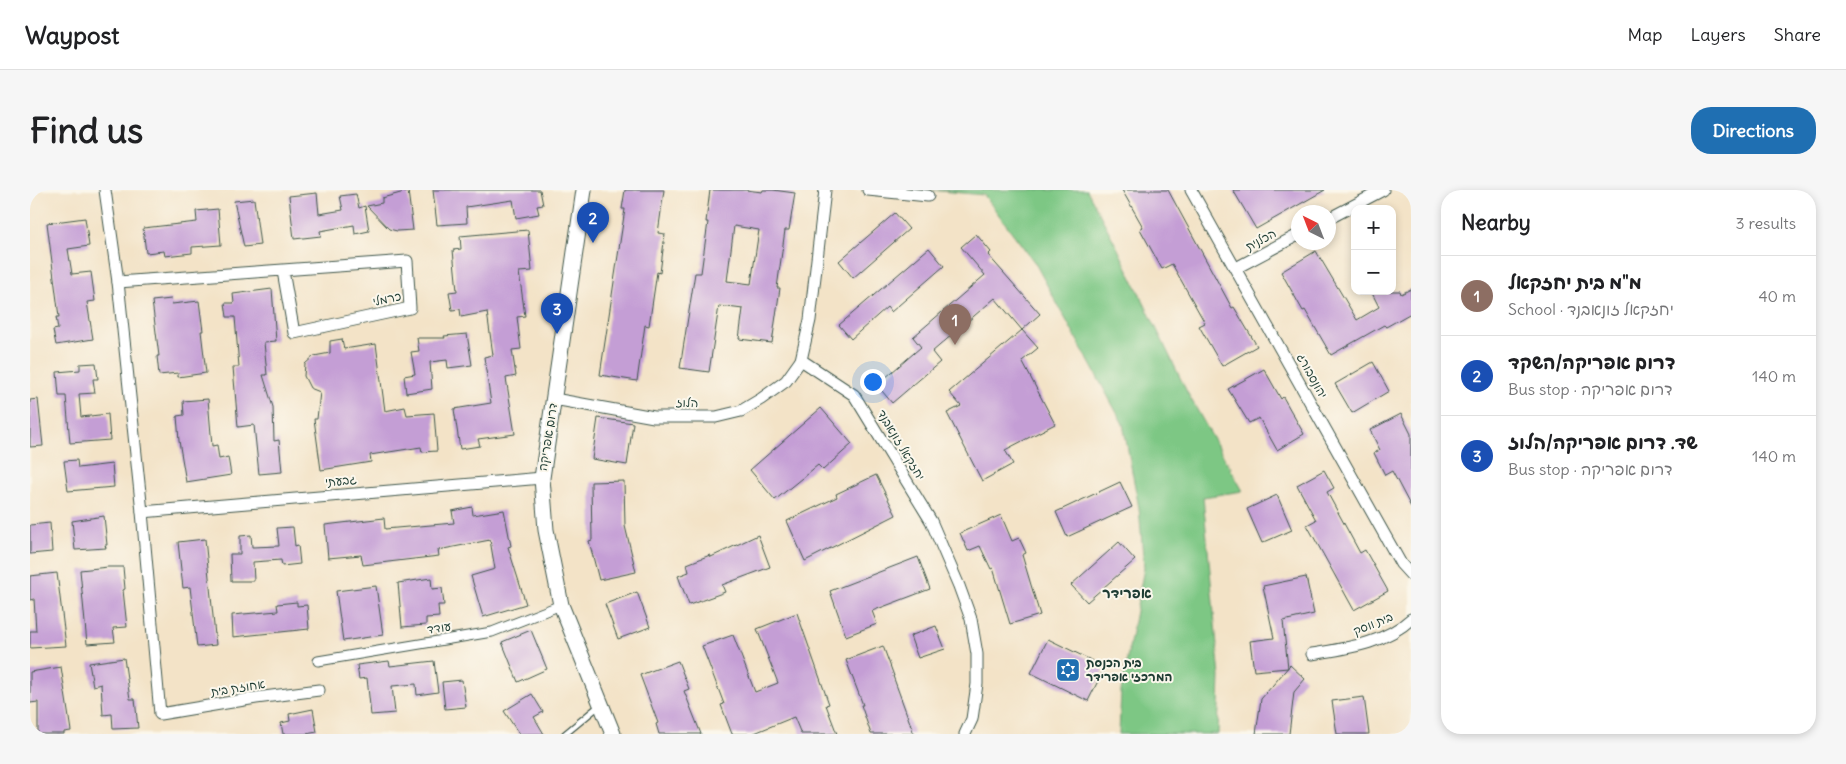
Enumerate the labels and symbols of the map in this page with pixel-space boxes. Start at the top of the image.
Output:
pin: 2 [577,202,609,243]
north arrow [1291,205,1336,250]
street label: הכלנית [1243,225,1279,254]
street label: כרמלי [371,288,402,309]
pin: 3 [541,293,573,334]
pin: 1 [939,304,971,345]
street label: יהונסבורג [1294,351,1331,401]
your location [860,369,886,395]
street label: הלוז [676,395,698,410]
street label: דרום אפריקה [535,402,561,472]
street label: יחזקאל זונאבנד [874,407,928,483]
street label: גבעתי [325,472,357,489]
district label: אפרידר [1102,584,1152,602]
street label: בית ווסק [1351,609,1395,638]
street label: עודד [426,618,452,637]
place label: בית הכנסת המרכזי אפרידר [1086,655,1172,684]
synagogue icon: בית הכנסת המרכזי אפרידר [1055,657,1081,683]
street label: אחוזת בית [209,676,266,699]

